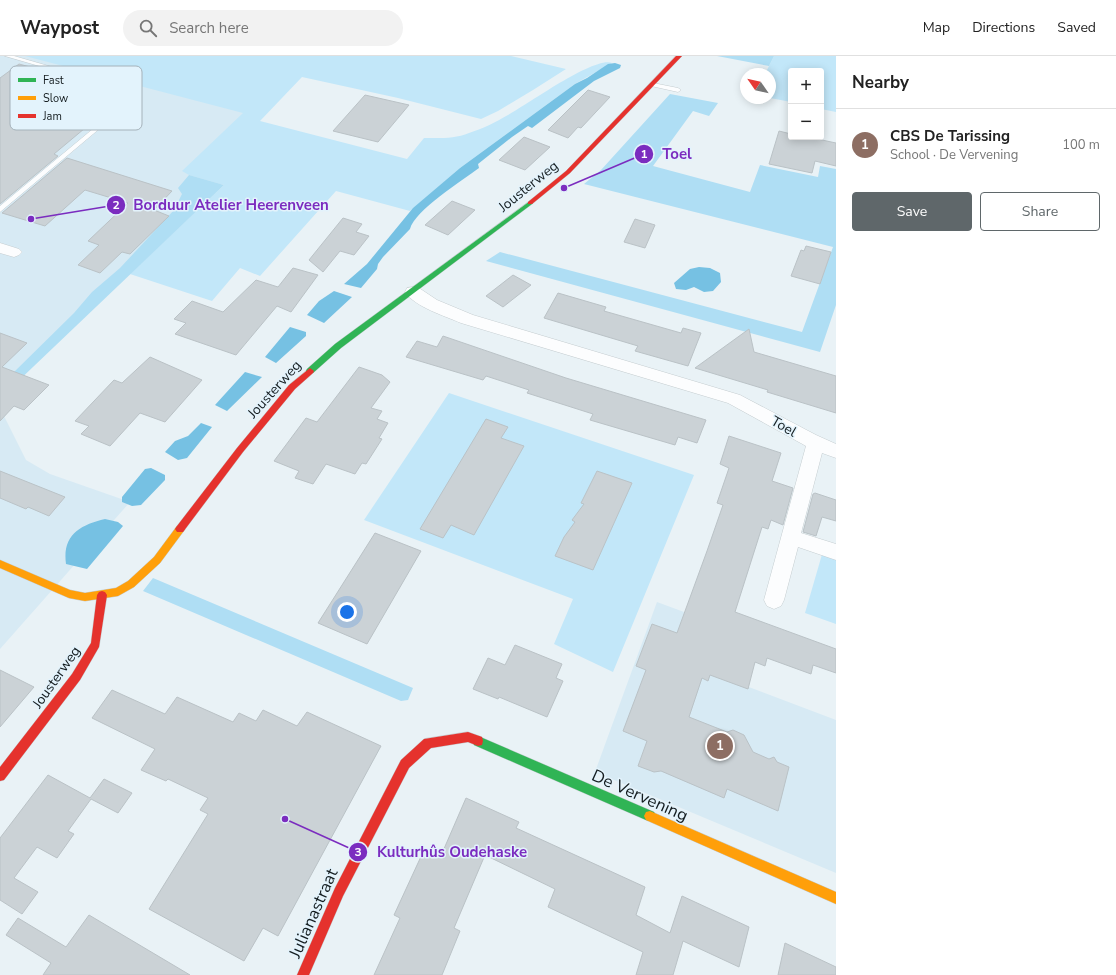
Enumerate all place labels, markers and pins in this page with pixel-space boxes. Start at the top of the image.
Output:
callout: Toel [634,141,700,168]
callout: Borduur Atelier Heerenveen [106,192,337,219]
pin: 1 [707,731,733,761]
callout: Kulturhûs Oudehaske [348,839,535,866]

